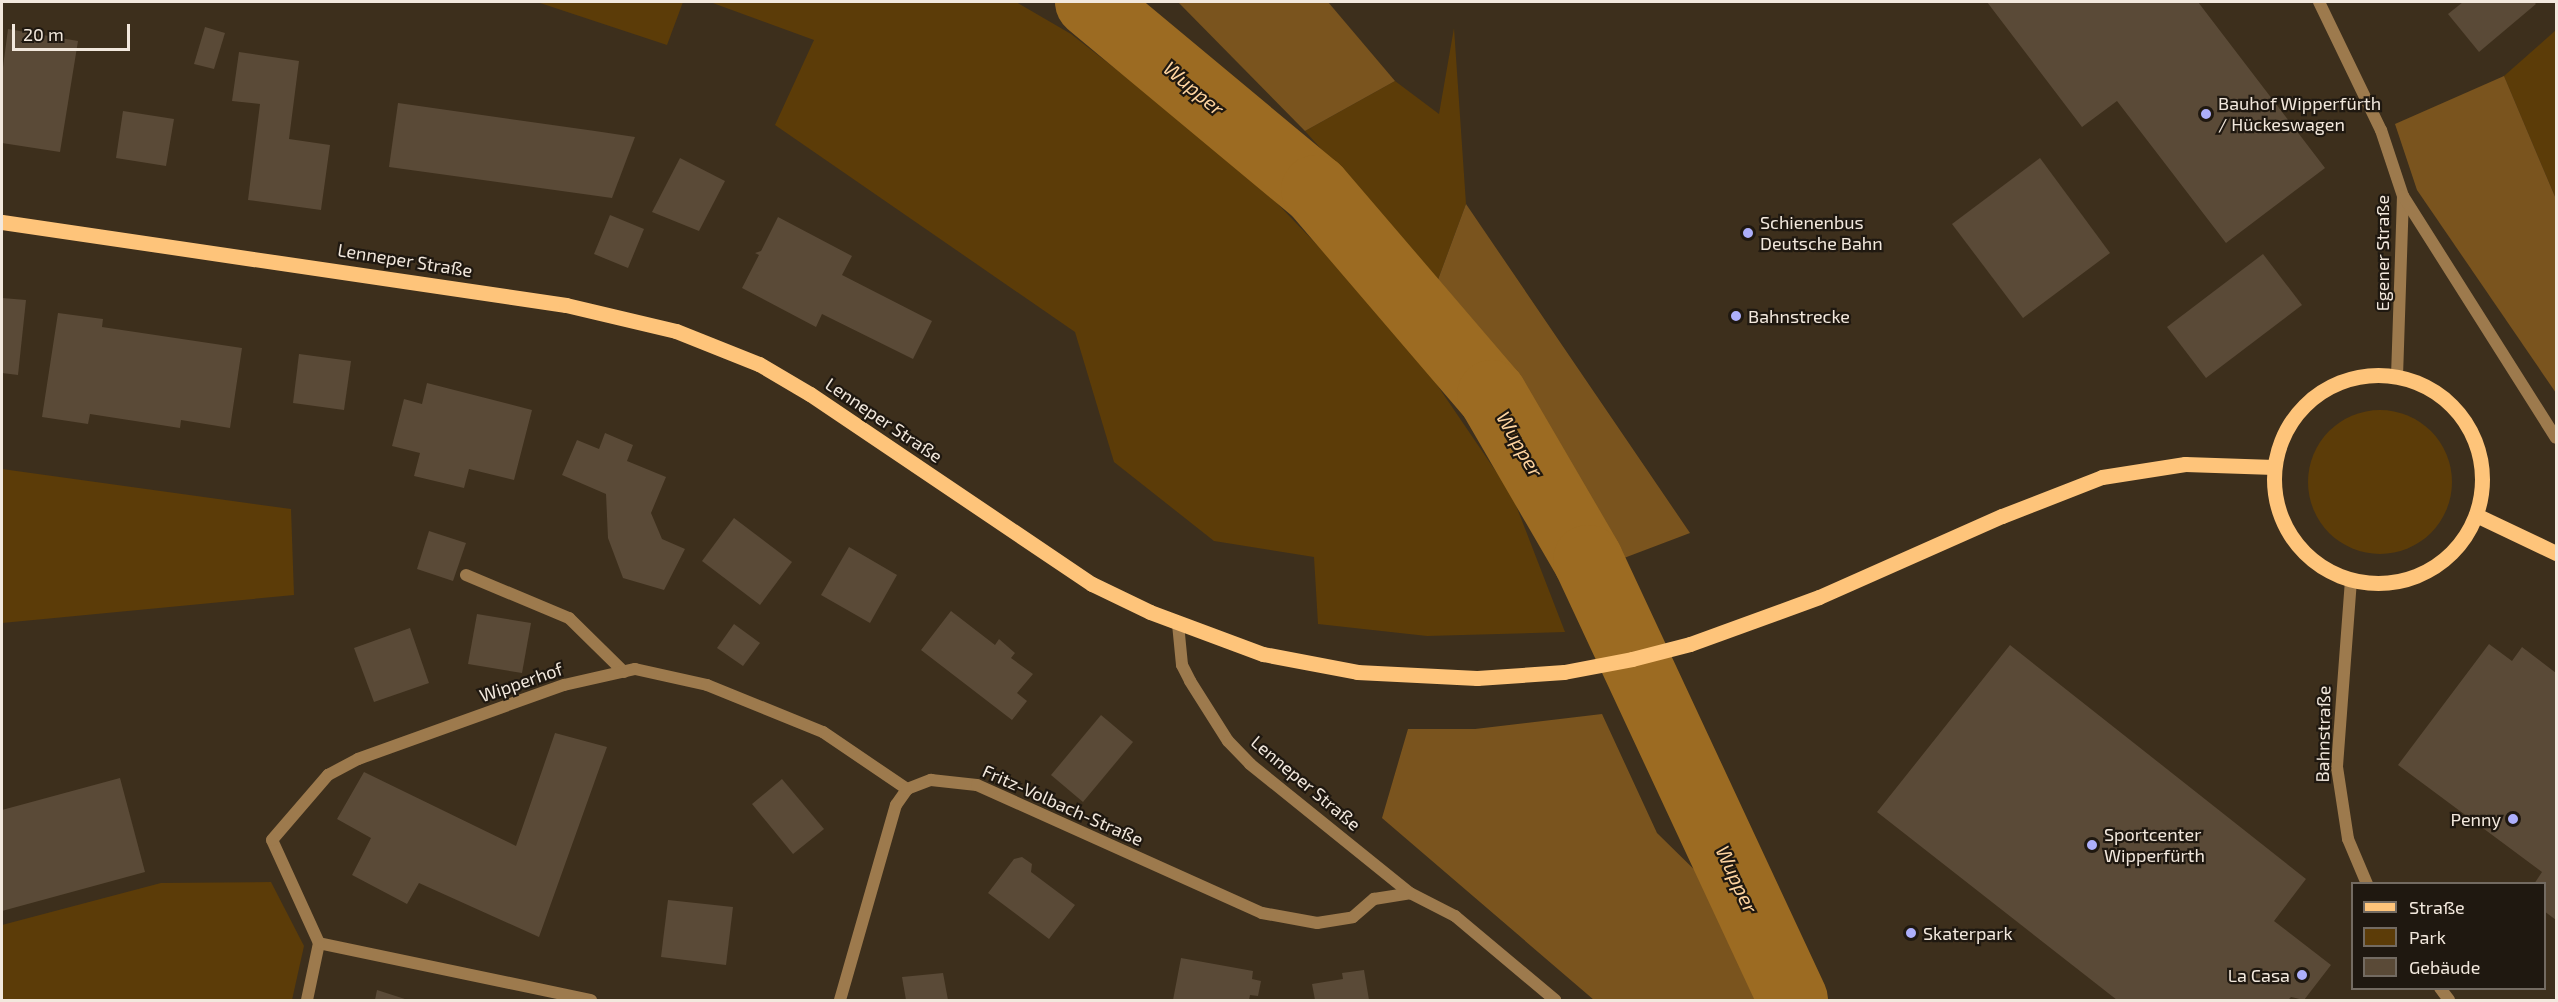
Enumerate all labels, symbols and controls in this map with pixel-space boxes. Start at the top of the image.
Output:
scale bar [15,12,134,50]
text: 20 m [23,23,64,45]
water label: Wupper [1159,56,1229,120]
place label: Bauhof Wipperfürth / Hückeswagen [2218,93,2382,136]
marker: Bauhof Wipperfürth / Hückeswagen [2199,107,2213,121]
street label: Egener Straße [2371,195,2393,311]
place label: Schienenbus Deutsche Bahn [1760,212,1883,254]
marker: Schienenbus Deutsche Bahn [1741,226,1755,240]
street label: Lenneper Straße [336,239,474,281]
place label: Bahnstrecke [1748,305,1850,327]
marker: Bahnstrecke [1729,309,1743,323]
street label: Lenneper Straße [821,373,947,467]
water label: Wupper [1492,407,1548,481]
street label: Wipperhof [476,658,566,706]
street label: Bahnstraße [2311,685,2335,783]
street label: Lenneper Straße [1247,731,1365,835]
street label: Fritz-Volbach-Straße [979,760,1147,850]
place label: Penny [2450,808,2501,830]
marker: Penny [2506,812,2520,826]
place label: Sportcenter Wipperfürth [2104,824,2205,866]
marker: Sportcenter Wipperfürth [2085,838,2099,852]
water label: Wupper [1711,841,1763,917]
legend [2351,882,2546,990]
text: Straße [2409,896,2465,918]
place label: Skaterpark [1923,922,2013,944]
marker: Skaterpark [1904,926,1918,940]
text: Park [2409,926,2446,948]
text: Gebäude [2409,956,2480,978]
place label: La Casa [2228,964,2290,986]
marker: La Casa [2295,968,2309,982]

